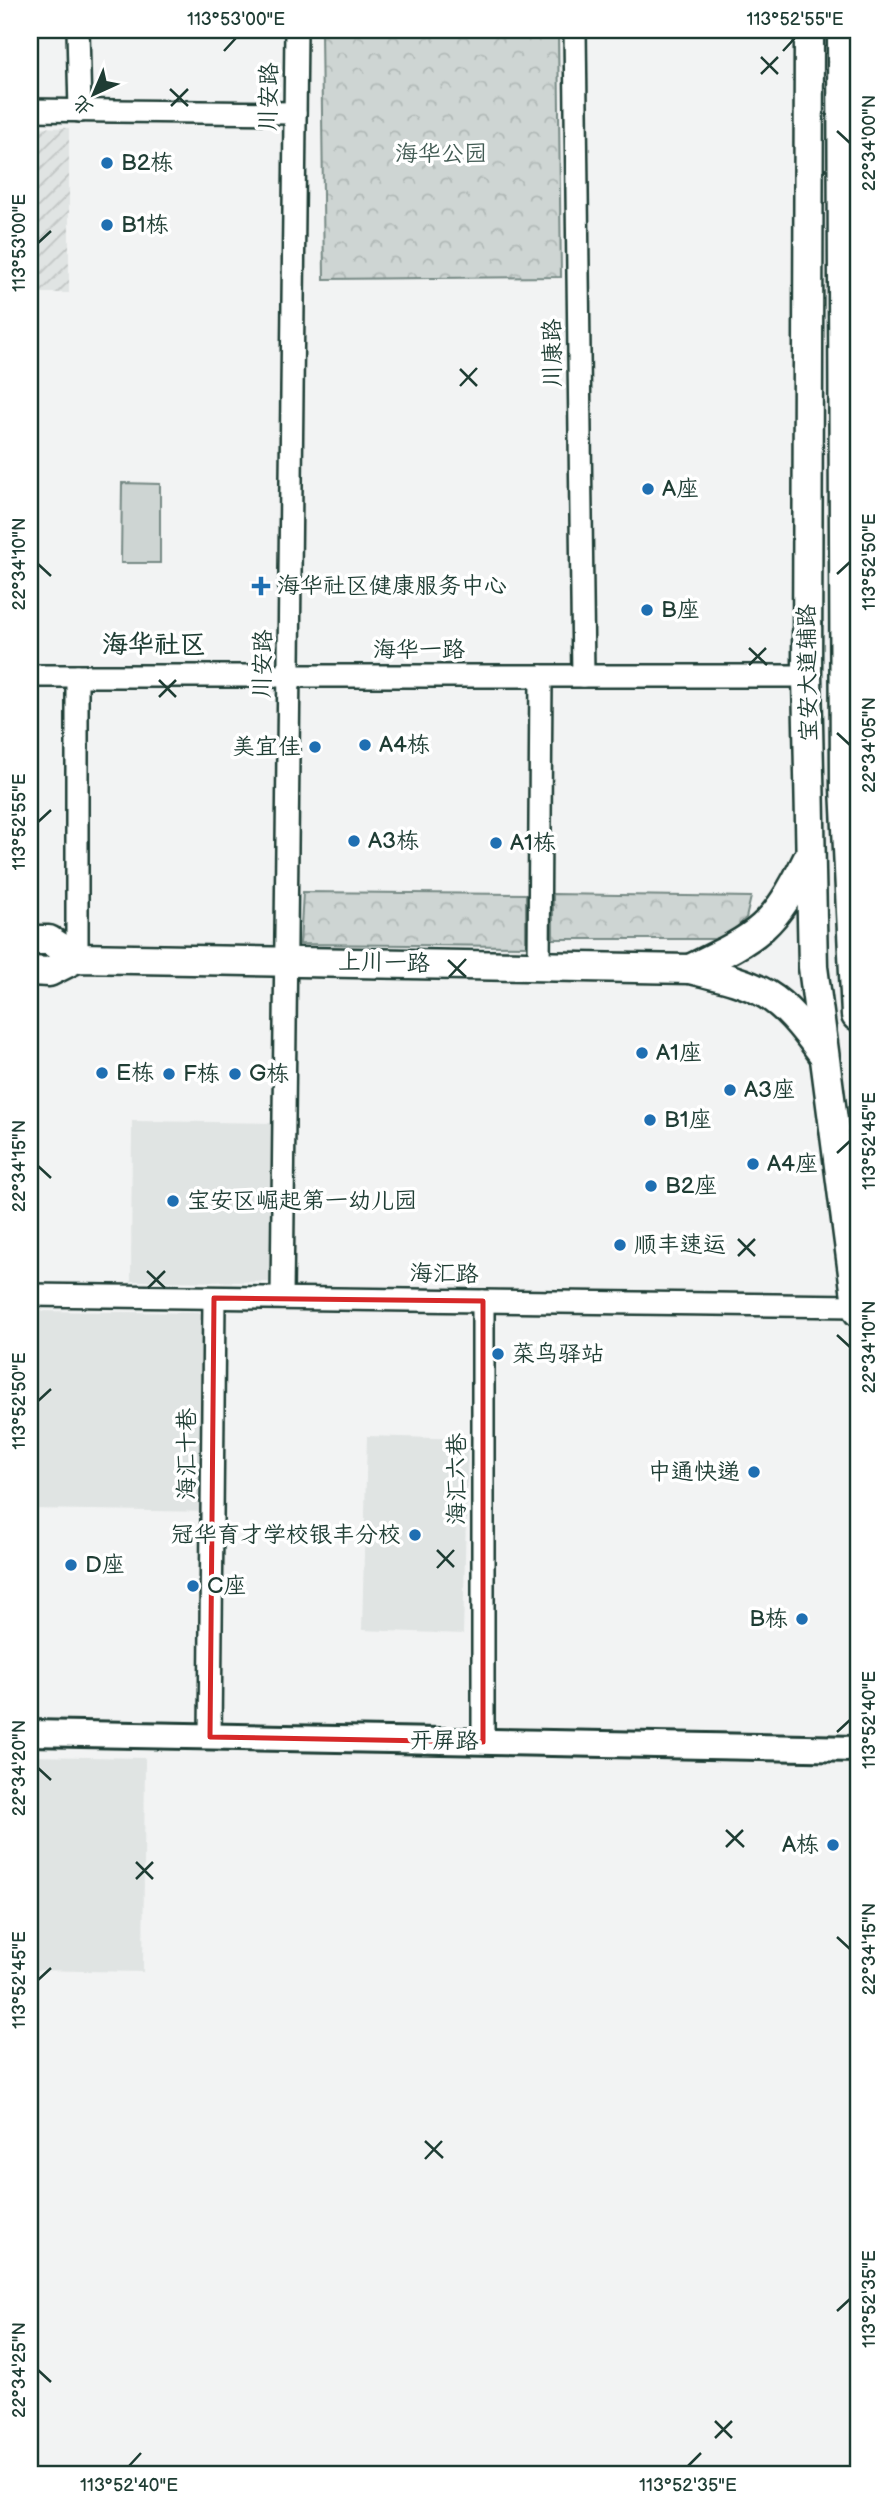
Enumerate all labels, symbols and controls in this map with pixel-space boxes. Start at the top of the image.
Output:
text: 113°53'00"E [187,9,285,30]
text: 113°52'55"E [746,9,844,30]
north arrow [60,60,130,130]
street label: 川安路 [254,62,284,132]
text: 北 [68,90,98,120]
text: 22°34'00"N [859,95,880,191]
park label: 海华公园 [395,140,487,168]
place label: B2栋 [121,149,173,177]
marker: B2栋 [99,155,115,171]
text: 113°53'00"E [9,194,30,292]
place label: B1栋 [121,211,169,239]
marker: B1栋 [99,217,115,233]
street label: 川康路 [538,318,568,388]
place label: A座 [662,475,699,503]
marker: A座 [640,481,656,497]
text: 113°52'50"E [859,513,880,611]
text: 22°34'10"N [9,518,30,610]
place label: 海华社区健康服务中心 [277,572,507,600]
marker: 海华社区健康服务中心 [251,576,271,596]
place label: B座 [661,596,700,624]
marker: B座 [639,602,655,618]
street label: 宝安大道辅路 [793,604,823,742]
street label: 川安路 [248,629,278,699]
district label: 海华社区 [102,630,206,661]
street label: 海华一路 [373,636,465,664]
text: 22°34'05"N [859,697,880,793]
place label: A4栋 [379,731,430,759]
place label: 美宜佳 [232,733,301,761]
marker: A4栋 [357,737,373,753]
marker: 美宜佳 [307,739,323,755]
text: 113°52'55"E [9,773,30,871]
place label: A3栋 [368,827,419,855]
place label: A1栋 [510,829,556,857]
marker: A3栋 [346,833,362,849]
marker: A1栋 [488,835,504,851]
street label: 上川一路 [338,948,430,978]
place label: A1座 [656,1039,702,1067]
marker: A1座 [634,1045,650,1061]
place label: E栋 [116,1059,154,1087]
place label: F栋 [183,1060,220,1088]
place label: G栋 [249,1060,289,1088]
marker: E栋 [94,1065,110,1081]
marker: F栋 [161,1066,177,1082]
marker: G栋 [227,1066,243,1082]
place label: A3座 [744,1076,795,1104]
marker: A3座 [722,1082,738,1098]
text: 113°52'45"E [859,1092,880,1190]
place label: B1座 [664,1106,712,1134]
marker: B1座 [642,1112,658,1128]
text: 22°34'15"N [9,1120,30,1212]
place label: A4座 [767,1150,818,1178]
marker: A4座 [745,1156,761,1172]
place label: B2座 [665,1172,717,1200]
marker: B2座 [643,1178,659,1194]
place label: 宝安区崛起第一幼儿园 [187,1187,417,1215]
marker: 宝安区崛起第一幼儿园 [165,1193,181,1209]
place label: 顺丰速运 [634,1231,726,1259]
marker: 顺丰速运 [612,1237,628,1253]
street label: 海汇路 [409,1259,479,1289]
text: 22°34'10"N [859,1301,880,1393]
place label: 菜鸟驿站 [512,1340,604,1368]
marker: 菜鸟驿站 [490,1346,506,1362]
text: 113°52'50"E [9,1352,30,1450]
street label: 海汇十巷 [173,1407,201,1500]
street label: 海汇六巷 [443,1432,471,1525]
place label: 中通快递 [648,1458,740,1486]
marker: 中通快递 [746,1464,762,1480]
place label: 冠华育才学校银丰分校 [171,1521,401,1549]
marker: 冠华育才学校银丰分校 [407,1527,423,1543]
place label: D座 [85,1551,125,1579]
marker: D座 [63,1557,79,1573]
place label: C座 [207,1572,246,1600]
marker: C座 [185,1578,201,1594]
place label: B栋 [749,1605,788,1633]
marker: B栋 [794,1611,810,1627]
text: 113°52'40"E [859,1671,880,1769]
text: 22°34'20"N [9,1720,30,1816]
street label: 开屏路 [409,1726,479,1756]
place label: A栋 [782,1831,819,1859]
marker: A栋 [825,1837,841,1853]
text: 22°34'15"N [859,1903,880,1995]
text: 113°52'45"E [9,1931,30,2029]
text: 113°52'35"E [859,2250,880,2348]
text: 22°34'25"N [9,2322,30,2418]
text: 113°52'40"E [80,2475,178,2496]
text: 113°52'35"E [639,2475,737,2496]

